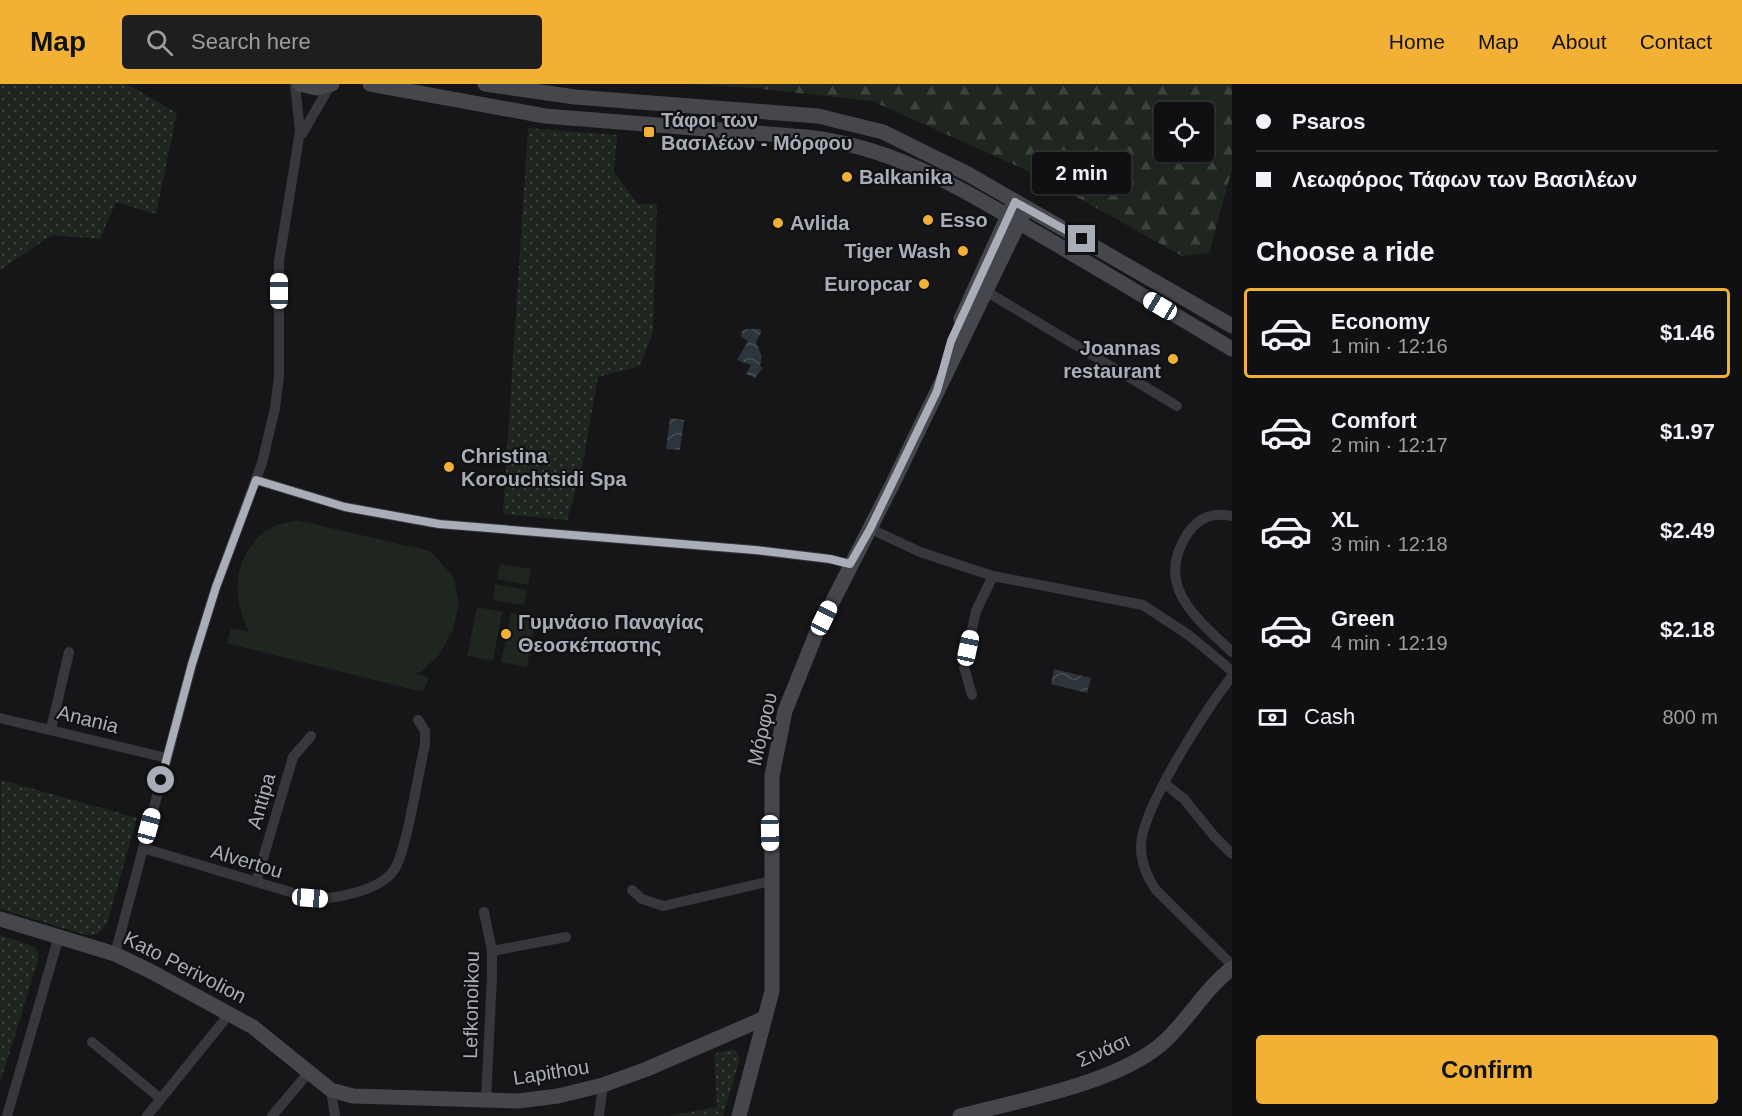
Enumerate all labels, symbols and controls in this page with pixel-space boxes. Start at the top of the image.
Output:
search box [122,15,542,69]
text: Map [30,26,86,57]
icon: search [143,26,176,59]
text: Search here [191,29,311,54]
text: Home [1389,30,1445,53]
text: Map [1478,30,1519,53]
text: About [1552,30,1607,53]
text: Contact [1640,30,1712,53]
map controls [1154,102,1214,162]
button: locate [1154,102,1214,162]
place label: Τάφοι των Βασιλέων - Μόρφου [661,109,852,154]
text: Psaros [1292,109,1365,134]
marker: Τάφοι των Βασιλέων - Μόρφου [642,125,656,139]
callout: 2 min [1032,152,1132,194]
text: 2 min [1055,162,1108,184]
place label: Balkanika [859,166,953,188]
text: Λεωφόρος Τάφων των Βασιλέων [1292,167,1637,192]
marker: Balkanika [840,170,854,184]
place label: Esso [940,209,988,231]
place label: Avlida [790,212,850,234]
marker: Esso [921,213,935,227]
marker: Avlida [771,216,785,230]
route end [1068,225,1095,252]
text: Choose a ride [1256,237,1435,267]
place label: Tiger Wash [844,240,951,262]
marker: Tiger Wash [956,244,970,258]
car [270,273,288,309]
place label: Europcar [824,273,912,295]
marker: Europcar [917,277,931,291]
car [1140,289,1180,323]
icon: car [1259,306,1313,360]
text: Economy [1331,309,1430,334]
text: $1.46 [1660,320,1715,345]
text: 1 min · 12:16 [1331,335,1448,357]
place label: Joannas restaurant [1063,337,1161,382]
marker: Joannas restaurant [1166,352,1180,366]
icon: car [1259,405,1313,459]
text: Comfort [1331,408,1417,433]
text: $1.97 [1660,419,1715,444]
text: 2 min · 12:17 [1331,434,1448,456]
place label: Christina Korouchtsidi Spa [461,445,627,490]
marker: Christina Korouchtsidi Spa [442,460,456,474]
icon: car [1259,504,1313,558]
text: XL [1331,507,1359,532]
text: $2.49 [1660,518,1715,543]
text: 3 min · 12:18 [1331,533,1448,555]
car [808,598,840,638]
icon: car [1259,603,1313,657]
text: Green [1331,606,1395,631]
place label: Γυμνάσιο Παναγίας Θεοσκέπαστης [518,611,704,656]
text: $2.18 [1660,617,1715,642]
marker: Γυμνάσιο Παναγίας Θεοσκέπαστης [499,627,513,641]
car [955,629,981,667]
text: 4 min · 12:19 [1331,632,1448,654]
street label: Μόρφου [743,690,781,768]
street label: Anania [55,701,122,737]
icon: cash [1256,701,1289,734]
text: Cash [1304,704,1355,729]
text: 800 m [1662,706,1718,728]
route start [147,766,174,793]
street label: Antipa [243,770,280,831]
car [136,806,162,846]
car [761,815,779,851]
street label: Alvertou [209,840,285,882]
car [291,888,329,908]
street label: Kato Perivolion [120,927,250,1007]
street label: Lefkonoikou [459,951,483,1059]
street label: Σινάσι [1073,1029,1133,1071]
button: Confirm [1256,1035,1718,1104]
street label: Lapithou [511,1055,591,1089]

